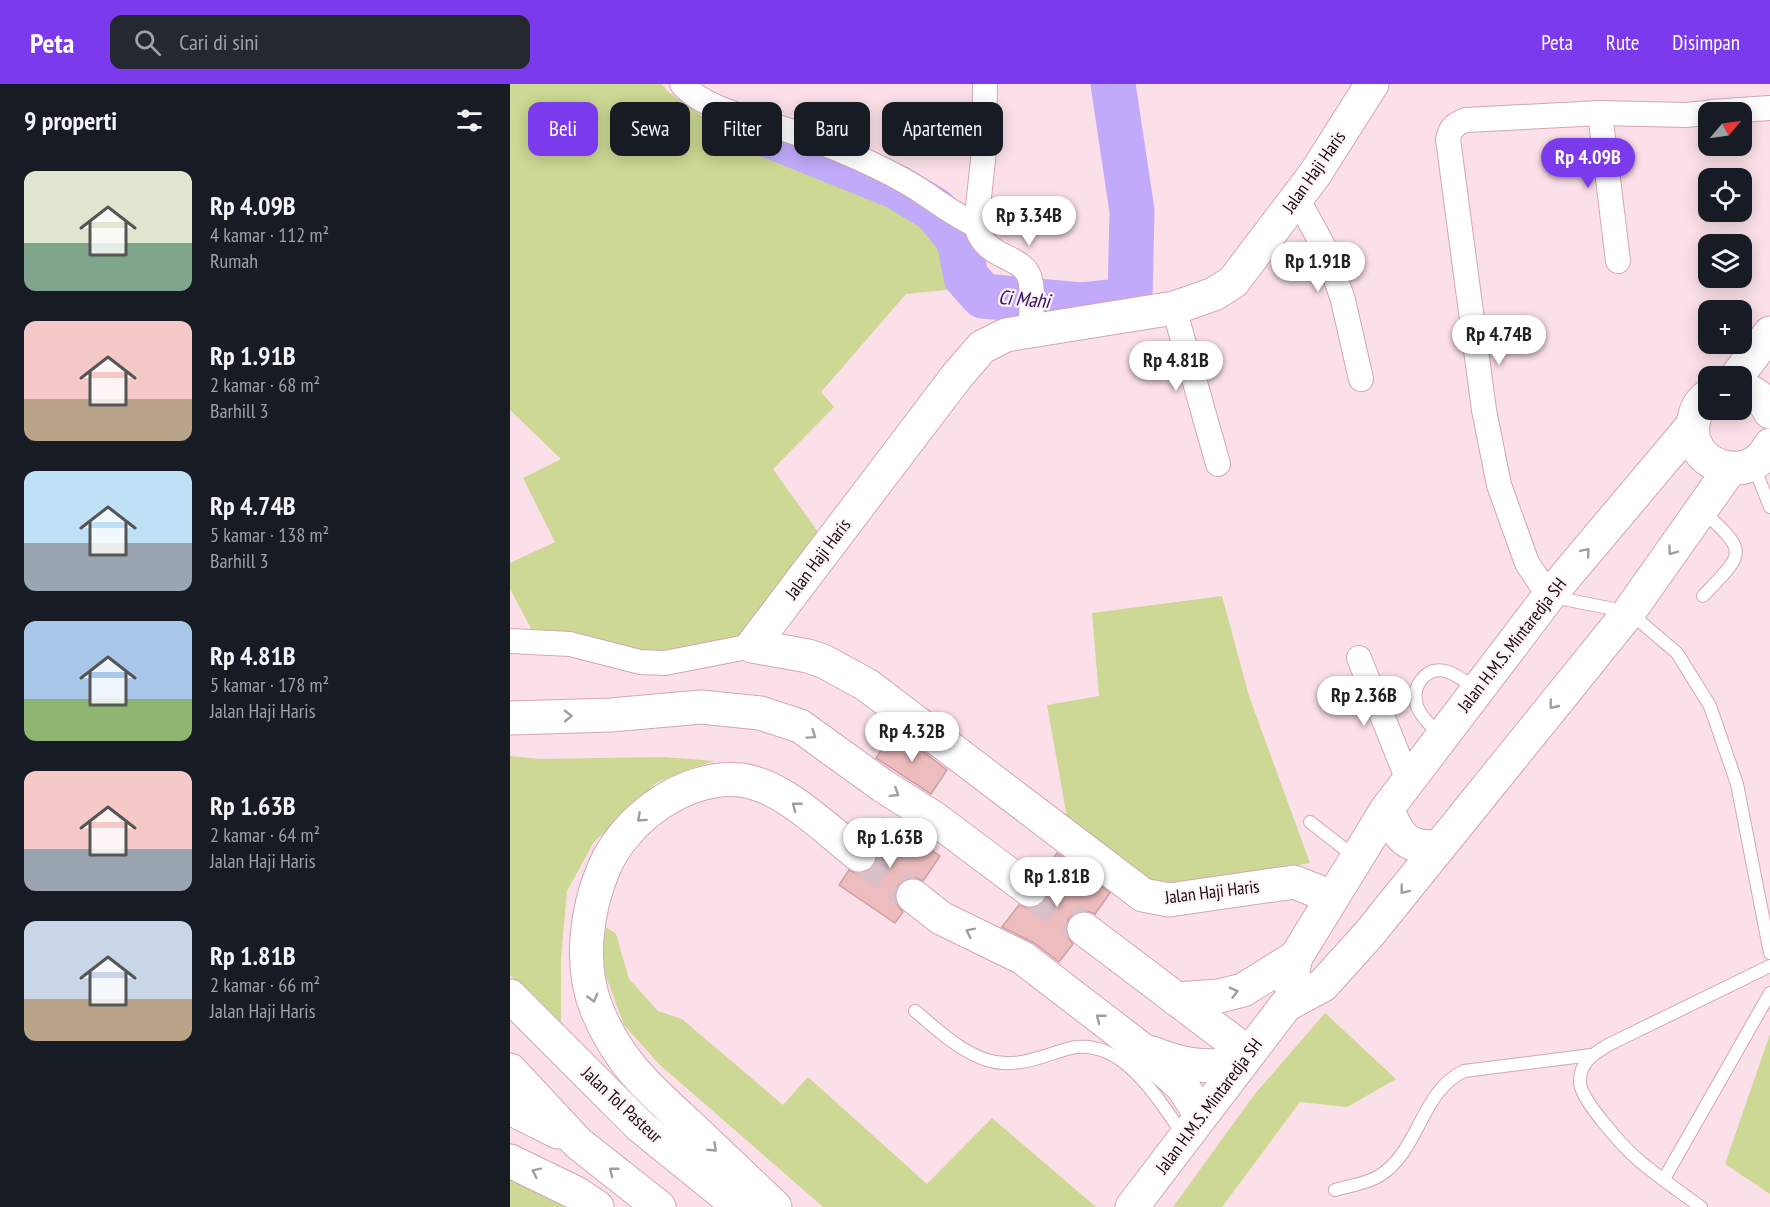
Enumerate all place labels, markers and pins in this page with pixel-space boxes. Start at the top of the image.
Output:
pin: Rp 4.09B [1526,138,1650,189]
pin: Rp 3.34B [967,196,1091,247]
pin: Rp 1.91B [1256,242,1380,293]
pin: Rp 4.74B [1437,315,1561,366]
pin: Rp 4.81B [1114,341,1238,392]
pin: Rp 2.36B [1302,676,1426,727]
pin: Rp 4.32B [850,712,974,763]
pin: Rp 1.63B [828,818,952,869]
pin: Rp 1.81B [995,857,1119,908]

